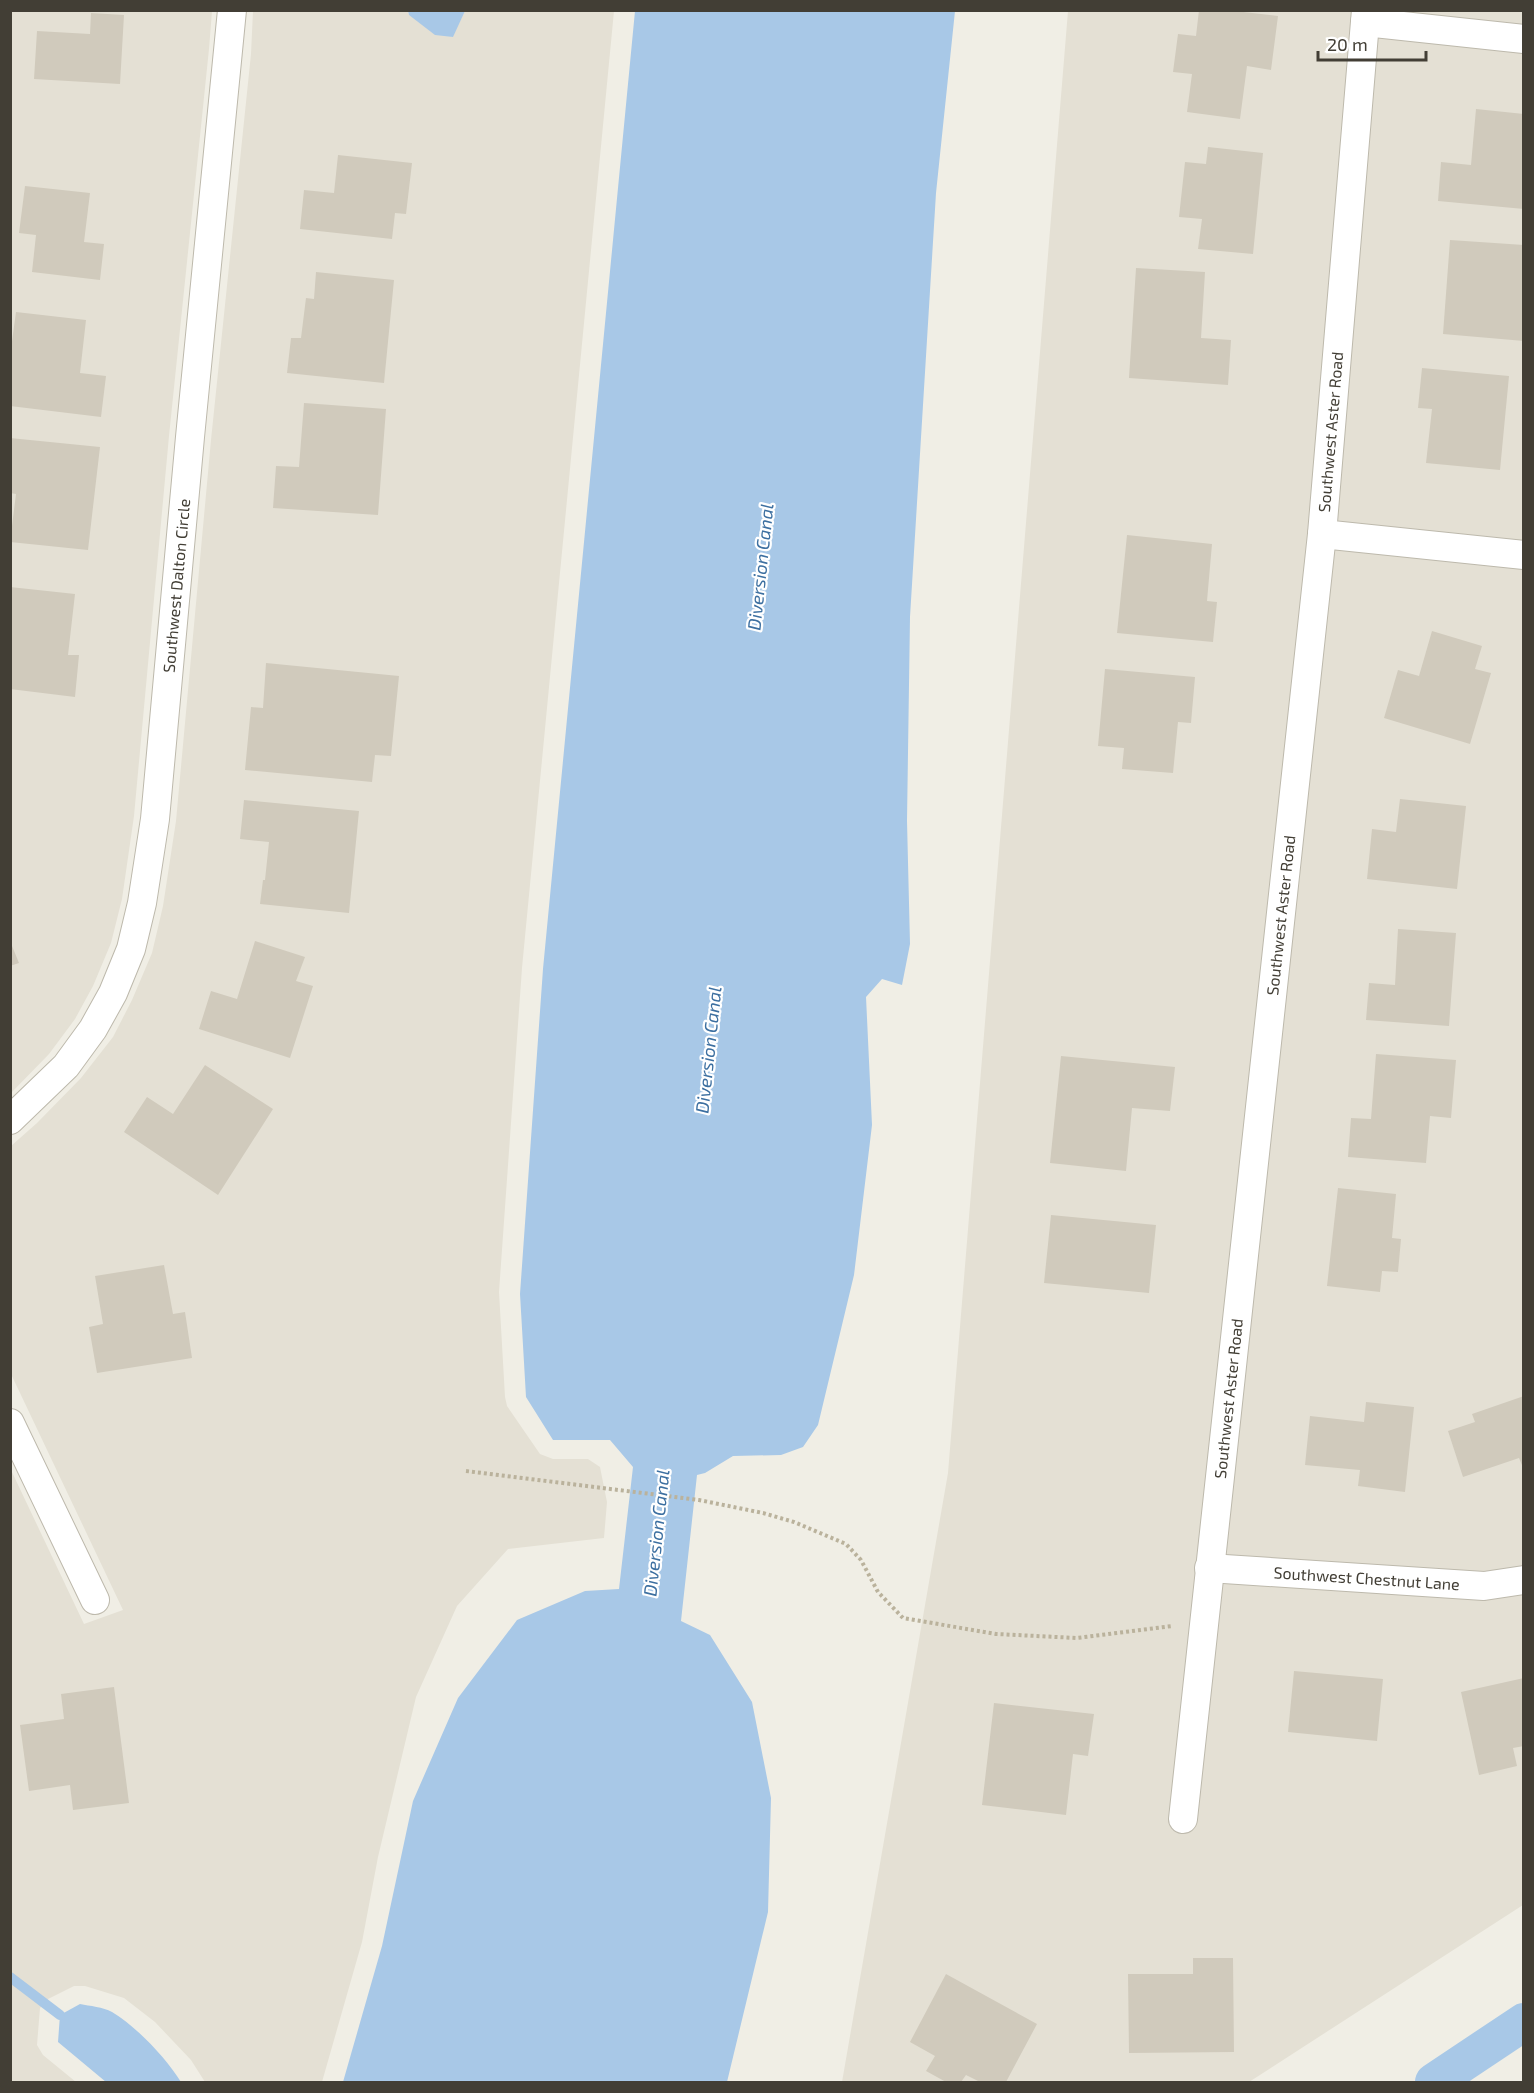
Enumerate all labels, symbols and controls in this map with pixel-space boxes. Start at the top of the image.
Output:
scale bar [1318,24,1426,62]
text: 20 m [1327,33,1368,55]
street label: Southwest Aster Road [1314,351,1346,513]
street label: Southwest Dalton Circle [158,498,193,673]
water label: Diversion Canal [742,502,778,631]
street label: Southwest Aster Road [1262,834,1298,996]
water label: Diversion Canal [690,985,726,1114]
street label: Southwest Aster Road [1210,1317,1246,1480]
water label: Diversion Canal [638,1468,674,1597]
street label: Southwest Chestnut Lane [1273,1562,1460,1593]

